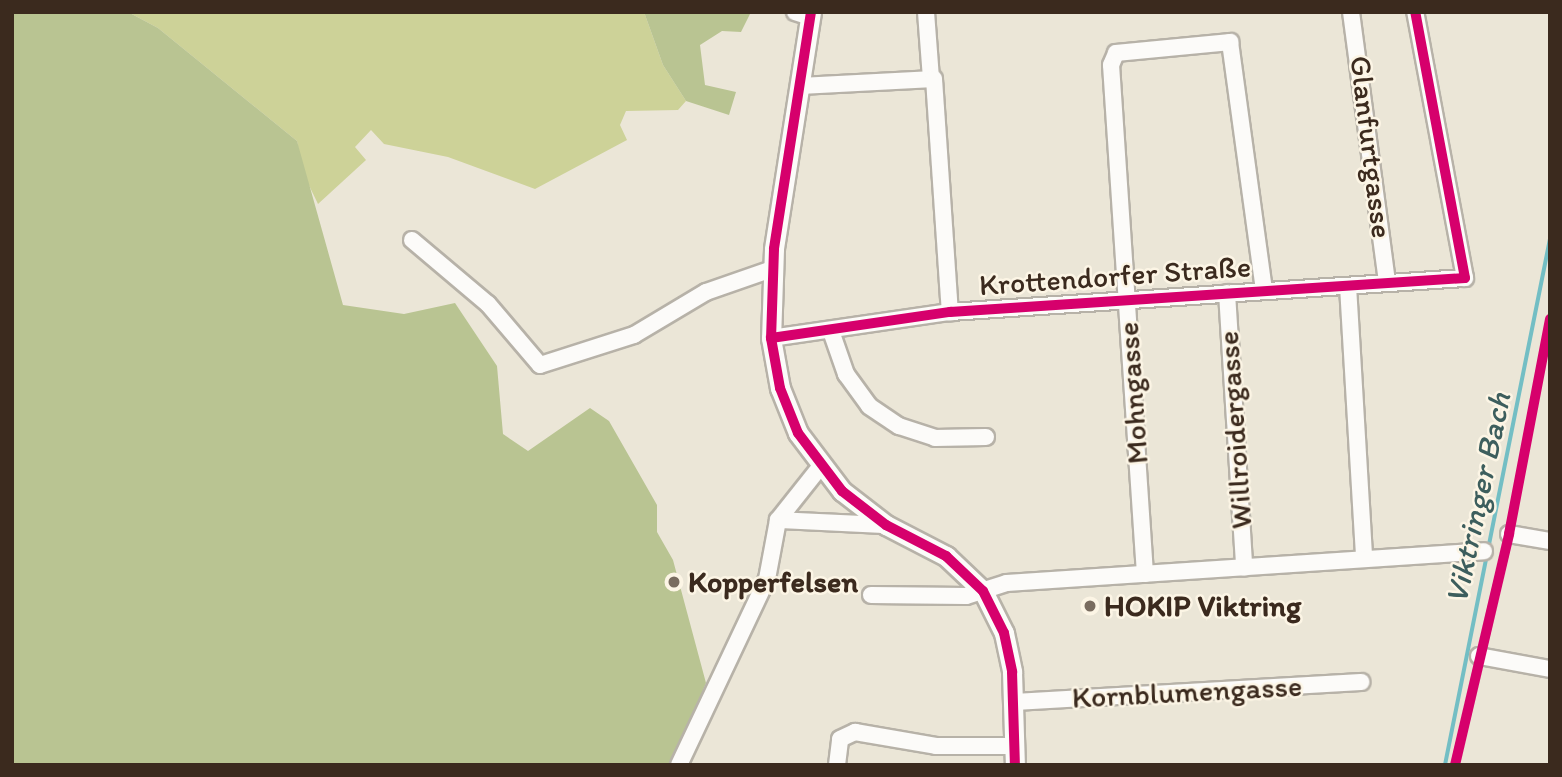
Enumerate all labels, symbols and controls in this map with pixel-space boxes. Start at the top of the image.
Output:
street label: Glanfurtgasse [1342,54,1400,240]
street label: Krottendorfer Straße [977,249,1253,303]
street label: Mohngasse [1110,321,1156,465]
street label: Willroidergasse [1210,330,1260,530]
water label: Viktringer Bach [1437,389,1519,607]
place label: Kopperfelsen [688,564,858,600]
marker: Kopperfelsen [666,574,682,590]
place label: HOKIP Viktring [1104,588,1301,624]
marker: HOKIP Viktring [1082,598,1098,614]
street label: Kornblumengasse [1071,668,1303,716]

